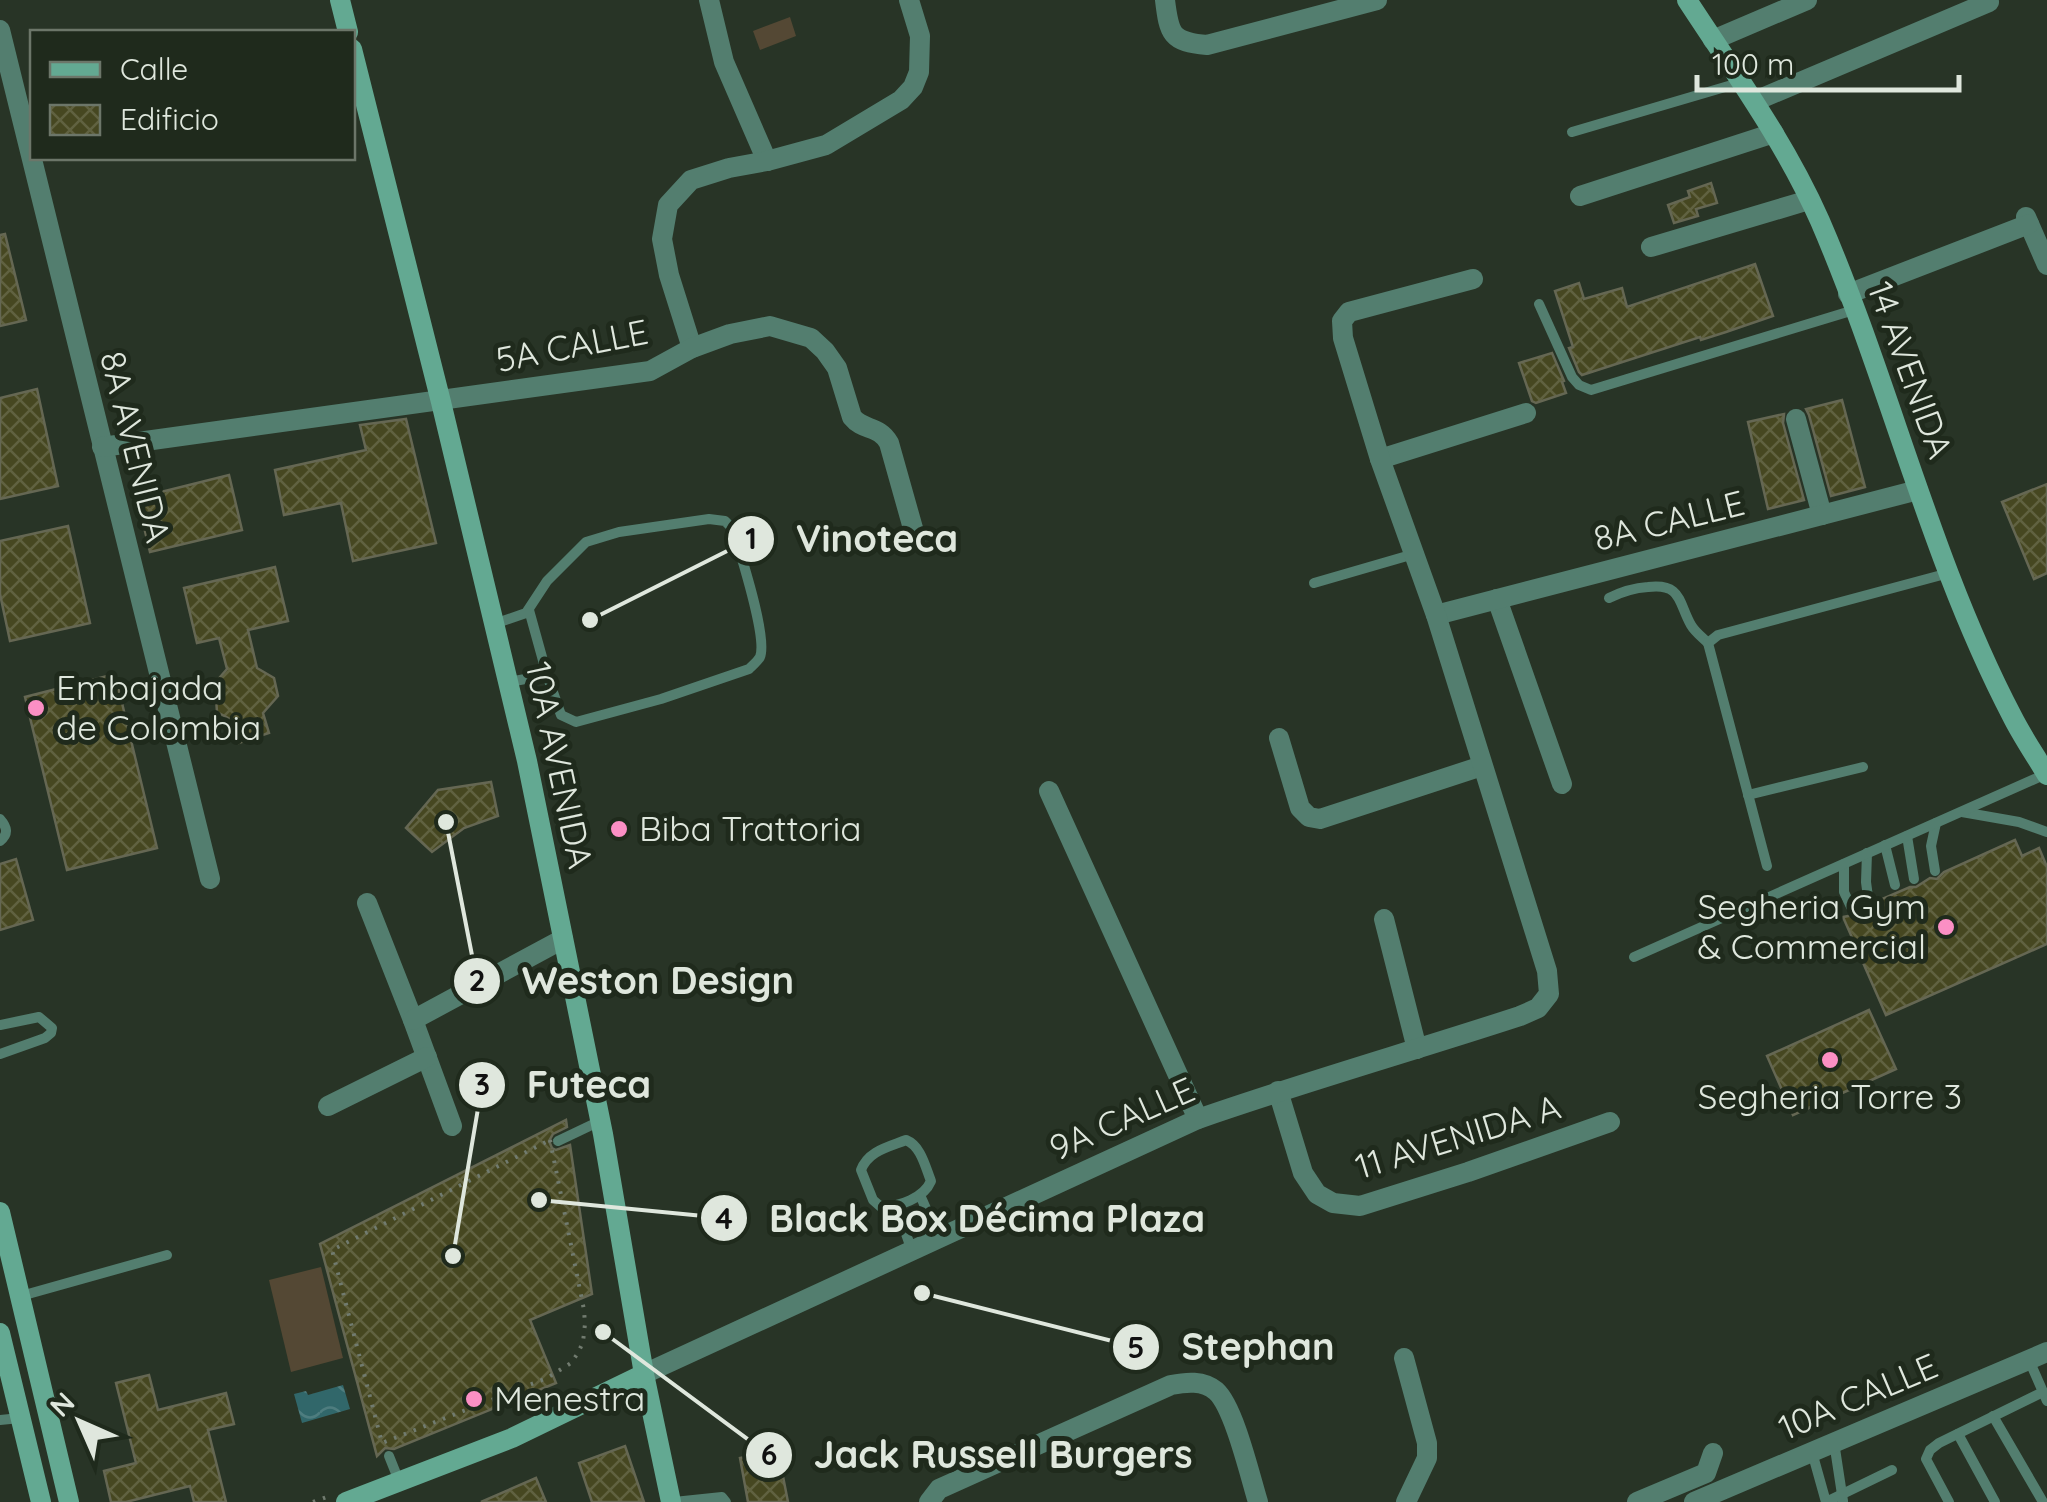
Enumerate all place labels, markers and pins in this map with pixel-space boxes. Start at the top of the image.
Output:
callout: Vinoteca [726,505,979,573]
place label: Embajada de Colombia [56,665,261,749]
marker: Embajada de Colombia [25,697,47,719]
place label: Biba Trattoria [639,806,861,850]
marker: Biba Trattoria [608,818,630,840]
place label: Segheria Gym & Commercial [1697,884,1926,968]
marker: Segheria Gym & Commercial [1935,916,1957,938]
callout: Weston Design [452,947,814,1015]
marker: Segheria Torre 3 [1819,1049,1841,1071]
callout: Futeca [457,1051,671,1119]
place label: Segheria Torre 3 [1698,1074,1962,1118]
callout: Black Box Décima Plaza [699,1184,1225,1252]
callout: Stephan [1111,1313,1354,1381]
place label: Menestra [494,1376,645,1420]
marker: Menestra [463,1388,485,1410]
callout: Jack Russell Burgers [744,1421,1213,1489]

